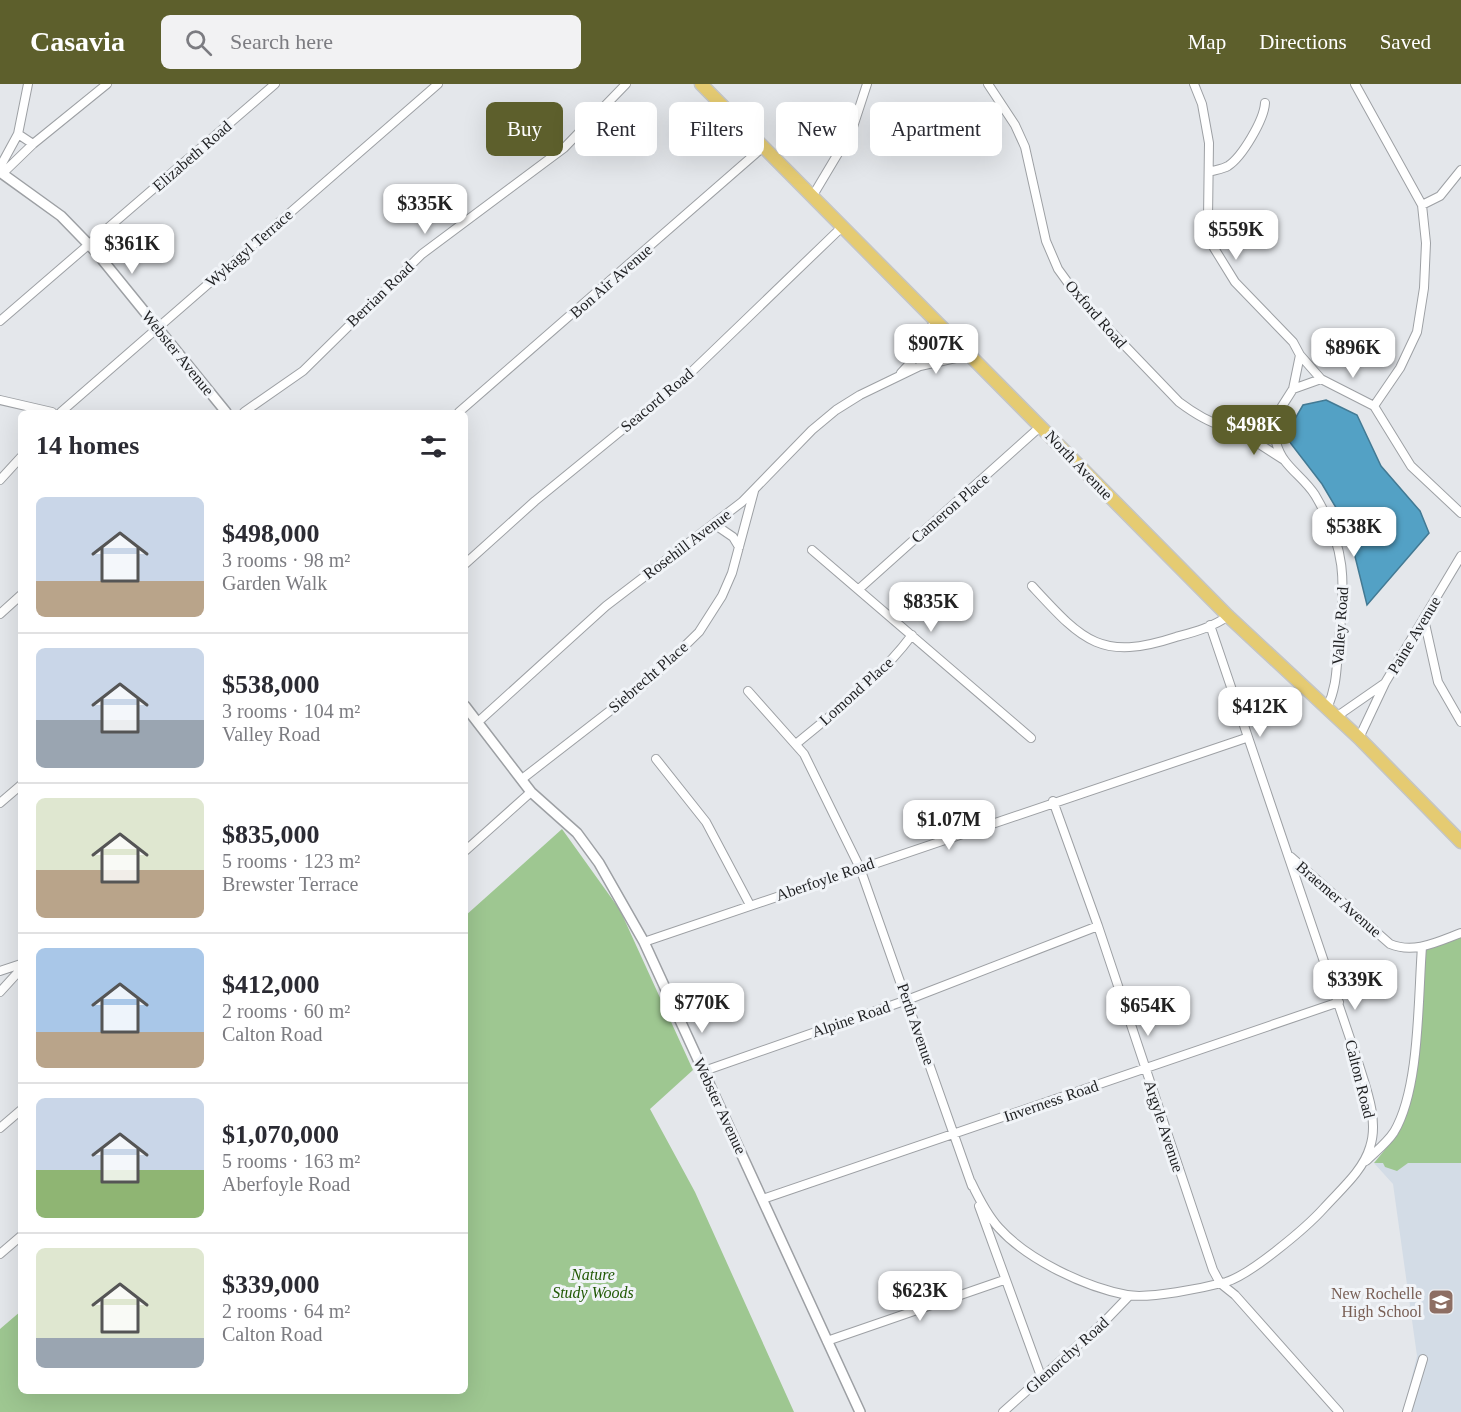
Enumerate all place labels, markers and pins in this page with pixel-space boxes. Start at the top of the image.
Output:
pin: $335K [383,184,467,235]
pin: $559K [1194,210,1278,261]
pin: $361K [90,224,174,275]
pin: $907K [894,324,978,375]
pin: $896K [1311,328,1395,379]
pin: $498K [1212,405,1296,456]
pin: $538K [1312,507,1396,558]
pin: $835K [889,582,973,633]
pin: $412K [1218,687,1302,738]
pin: $1.07M [900,800,998,851]
pin: $339K [1313,960,1397,1011]
pin: $770K [660,983,744,1034]
pin: $654K [1106,986,1190,1037]
pin: $623K [878,1271,962,1322]
place label: New Rochelle High School [1331,1285,1423,1321]
school or university icon: New Rochelle High School [1426,1287,1456,1317]

